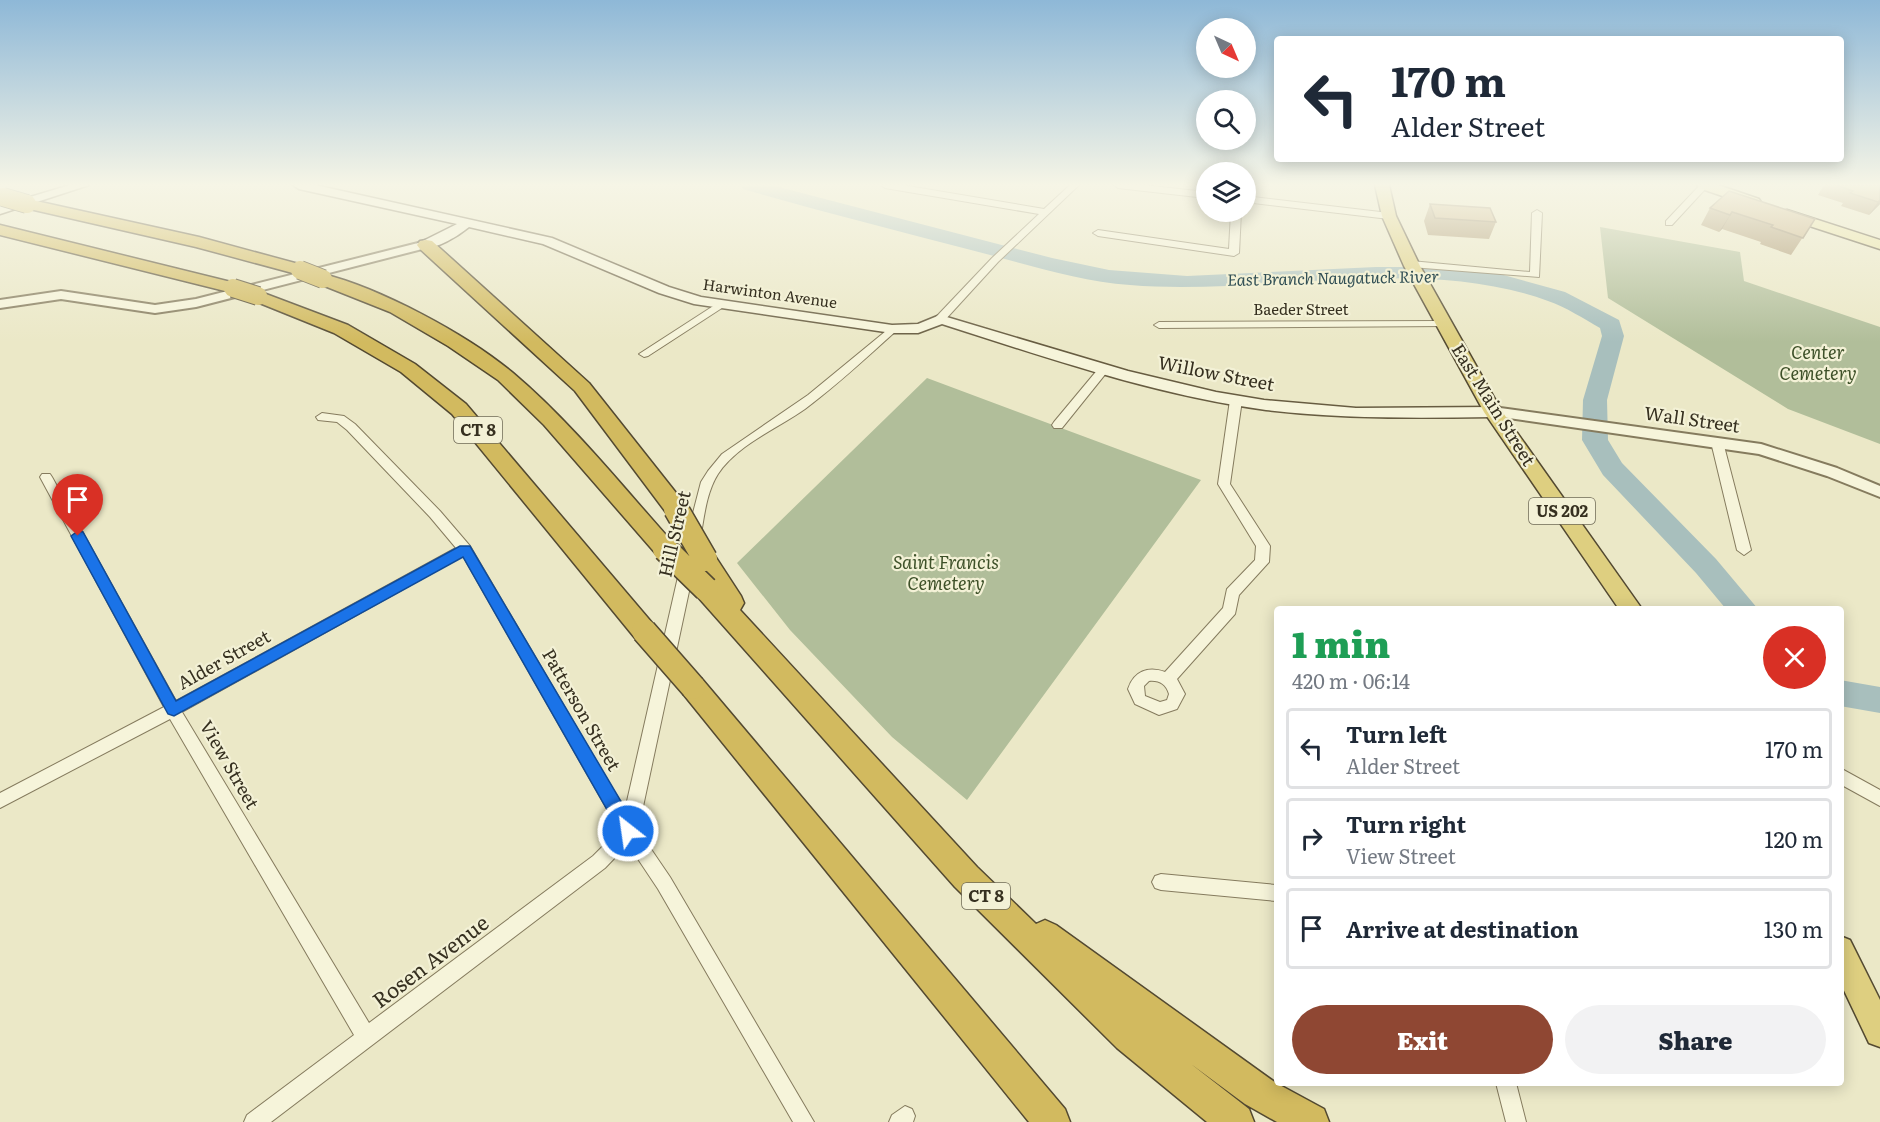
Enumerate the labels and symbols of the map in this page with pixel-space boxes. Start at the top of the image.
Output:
north arrow [1196,18,1256,78]
water label: East Branch Naugatuck River [1227,263,1439,291]
street label: Harwinton Avenue [702,272,839,313]
street label: Baeder Street [1253,297,1349,320]
street label: East Main Street [1446,338,1543,471]
park label: Center Cemetery [1779,338,1857,386]
street label: Willow Street [1156,348,1278,397]
street label: Wall Street [1643,398,1742,439]
road number: CT 8 [454,417,502,443]
pin [52,474,103,536]
street label: Hill Street [650,487,697,580]
road number: US 202 [1529,498,1595,524]
park label: Saint Francis Cemetery [893,548,999,596]
street label: Alder Street [172,622,275,695]
street label: Patterson Street [536,643,629,776]
street label: View Street [194,715,267,814]
position arrow [596,799,660,863]
road number: CT 8 [962,883,1010,909]
street label: Rosen Avenue [365,906,494,1014]

